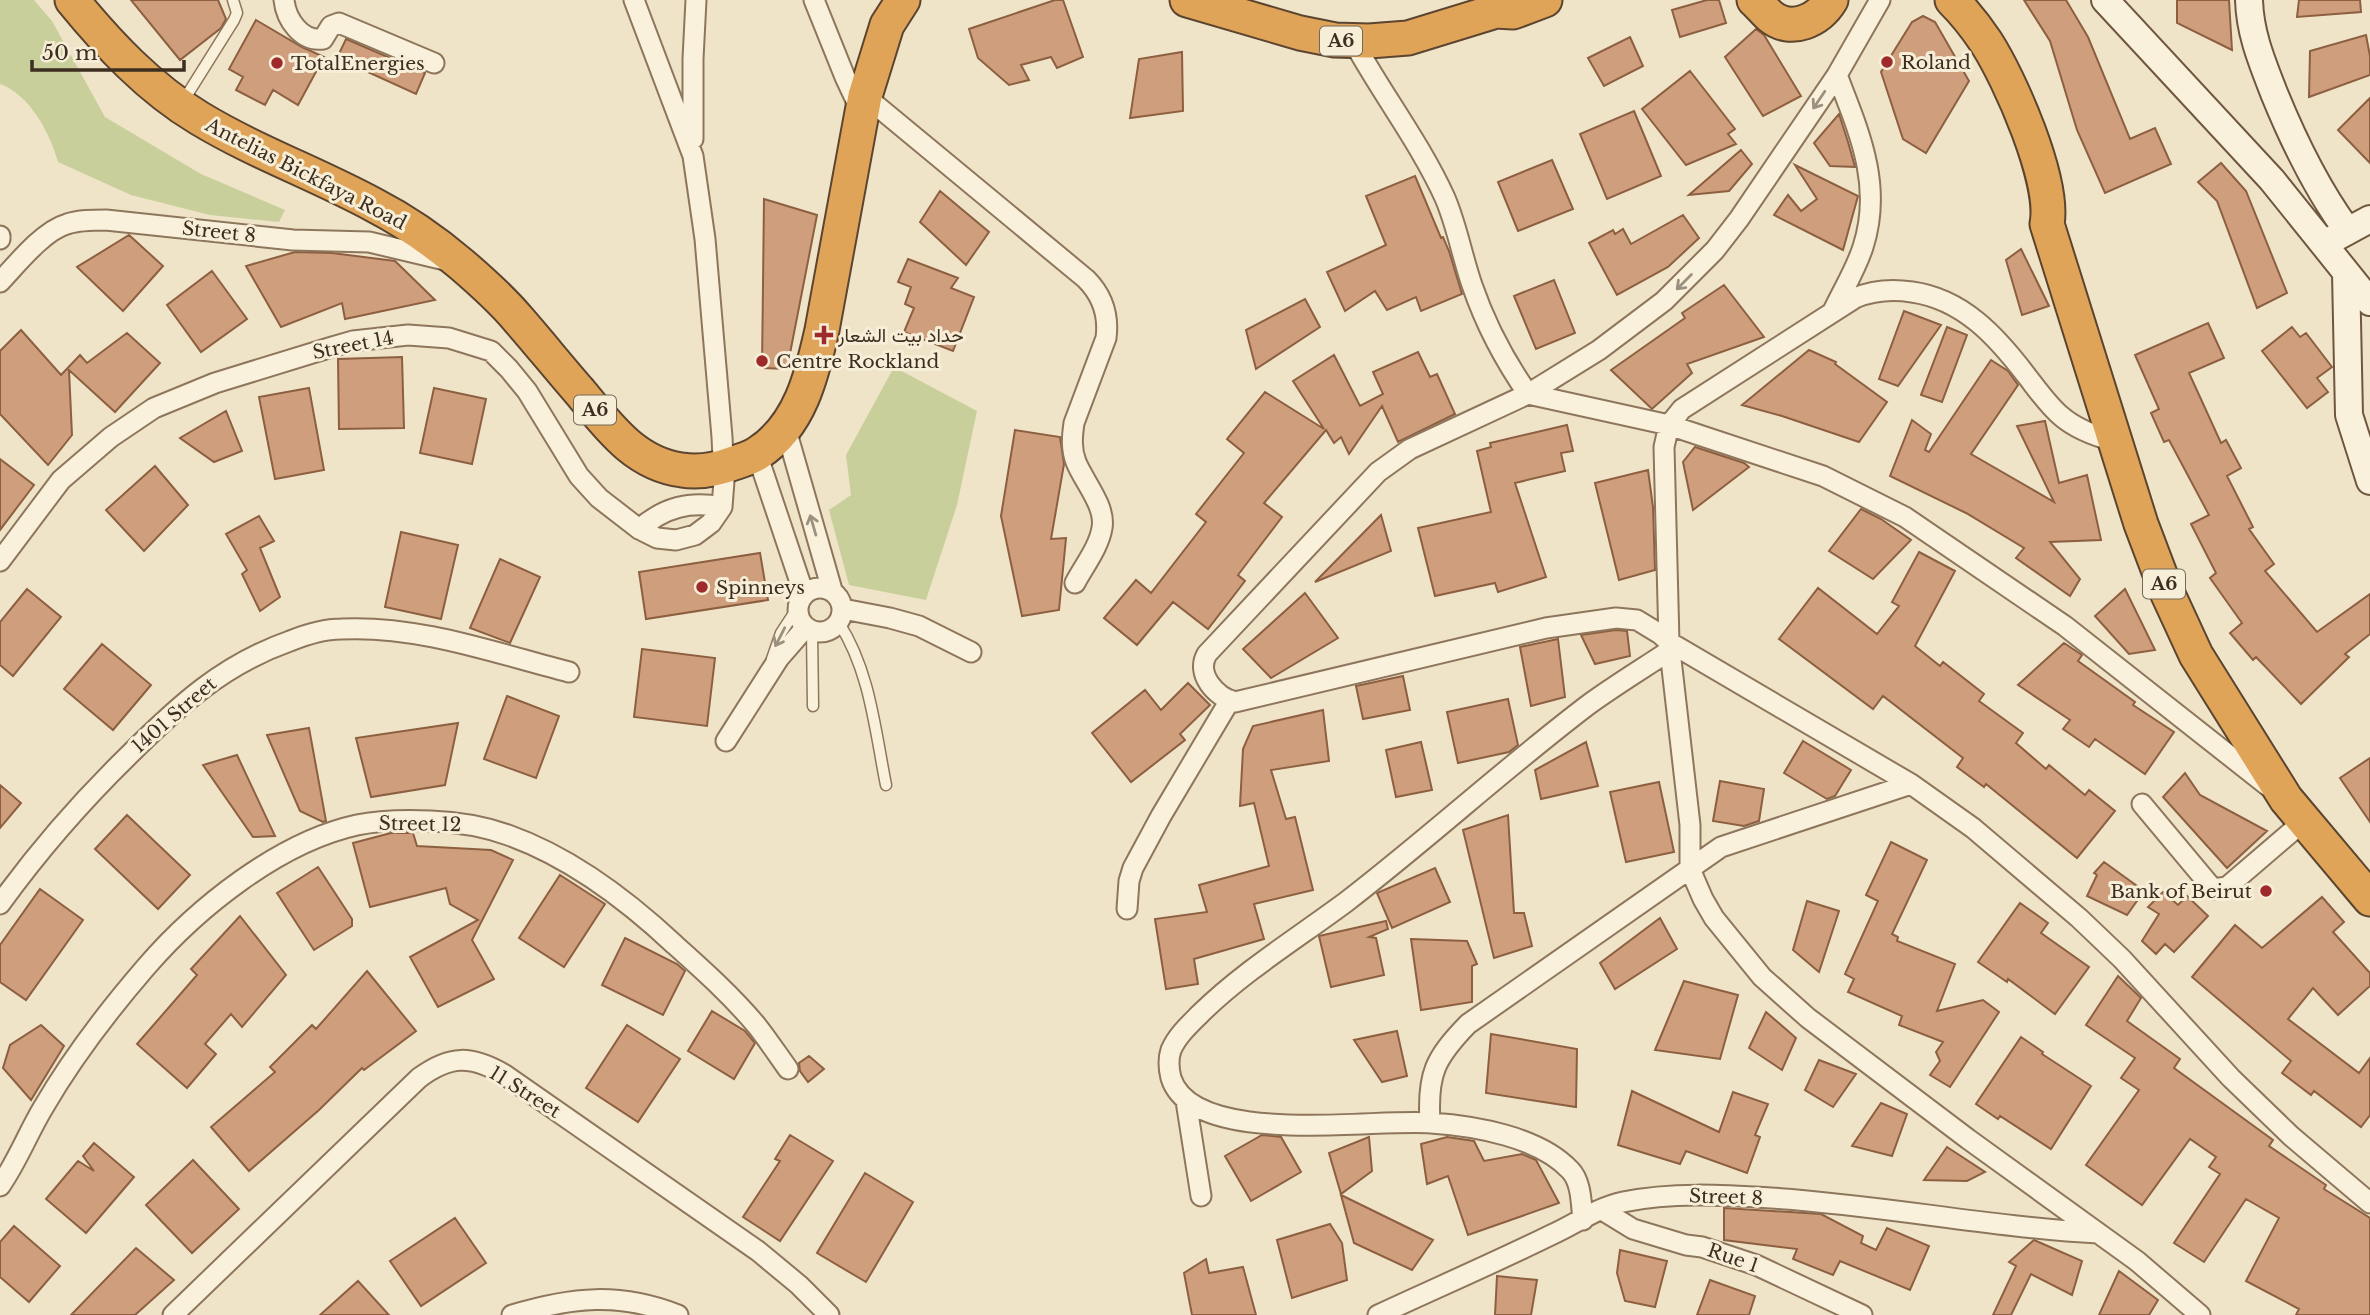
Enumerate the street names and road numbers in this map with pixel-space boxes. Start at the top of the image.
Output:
road number: A6 [1320,26,1362,56]
street label: Antelias Bickfaya Road [201,113,410,235]
street label: Street 8 [181,217,257,247]
street label: Street 14 [310,326,396,364]
road number: A6 [574,396,616,424]
road number: A6 [2143,570,2185,598]
street label: 1401 Street [127,672,221,758]
street label: Street 12 [378,812,462,836]
street label: 11 Street [485,1061,566,1123]
street label: Street 8 [1689,1184,1763,1210]
street label: Rue 1 [1704,1239,1762,1277]

